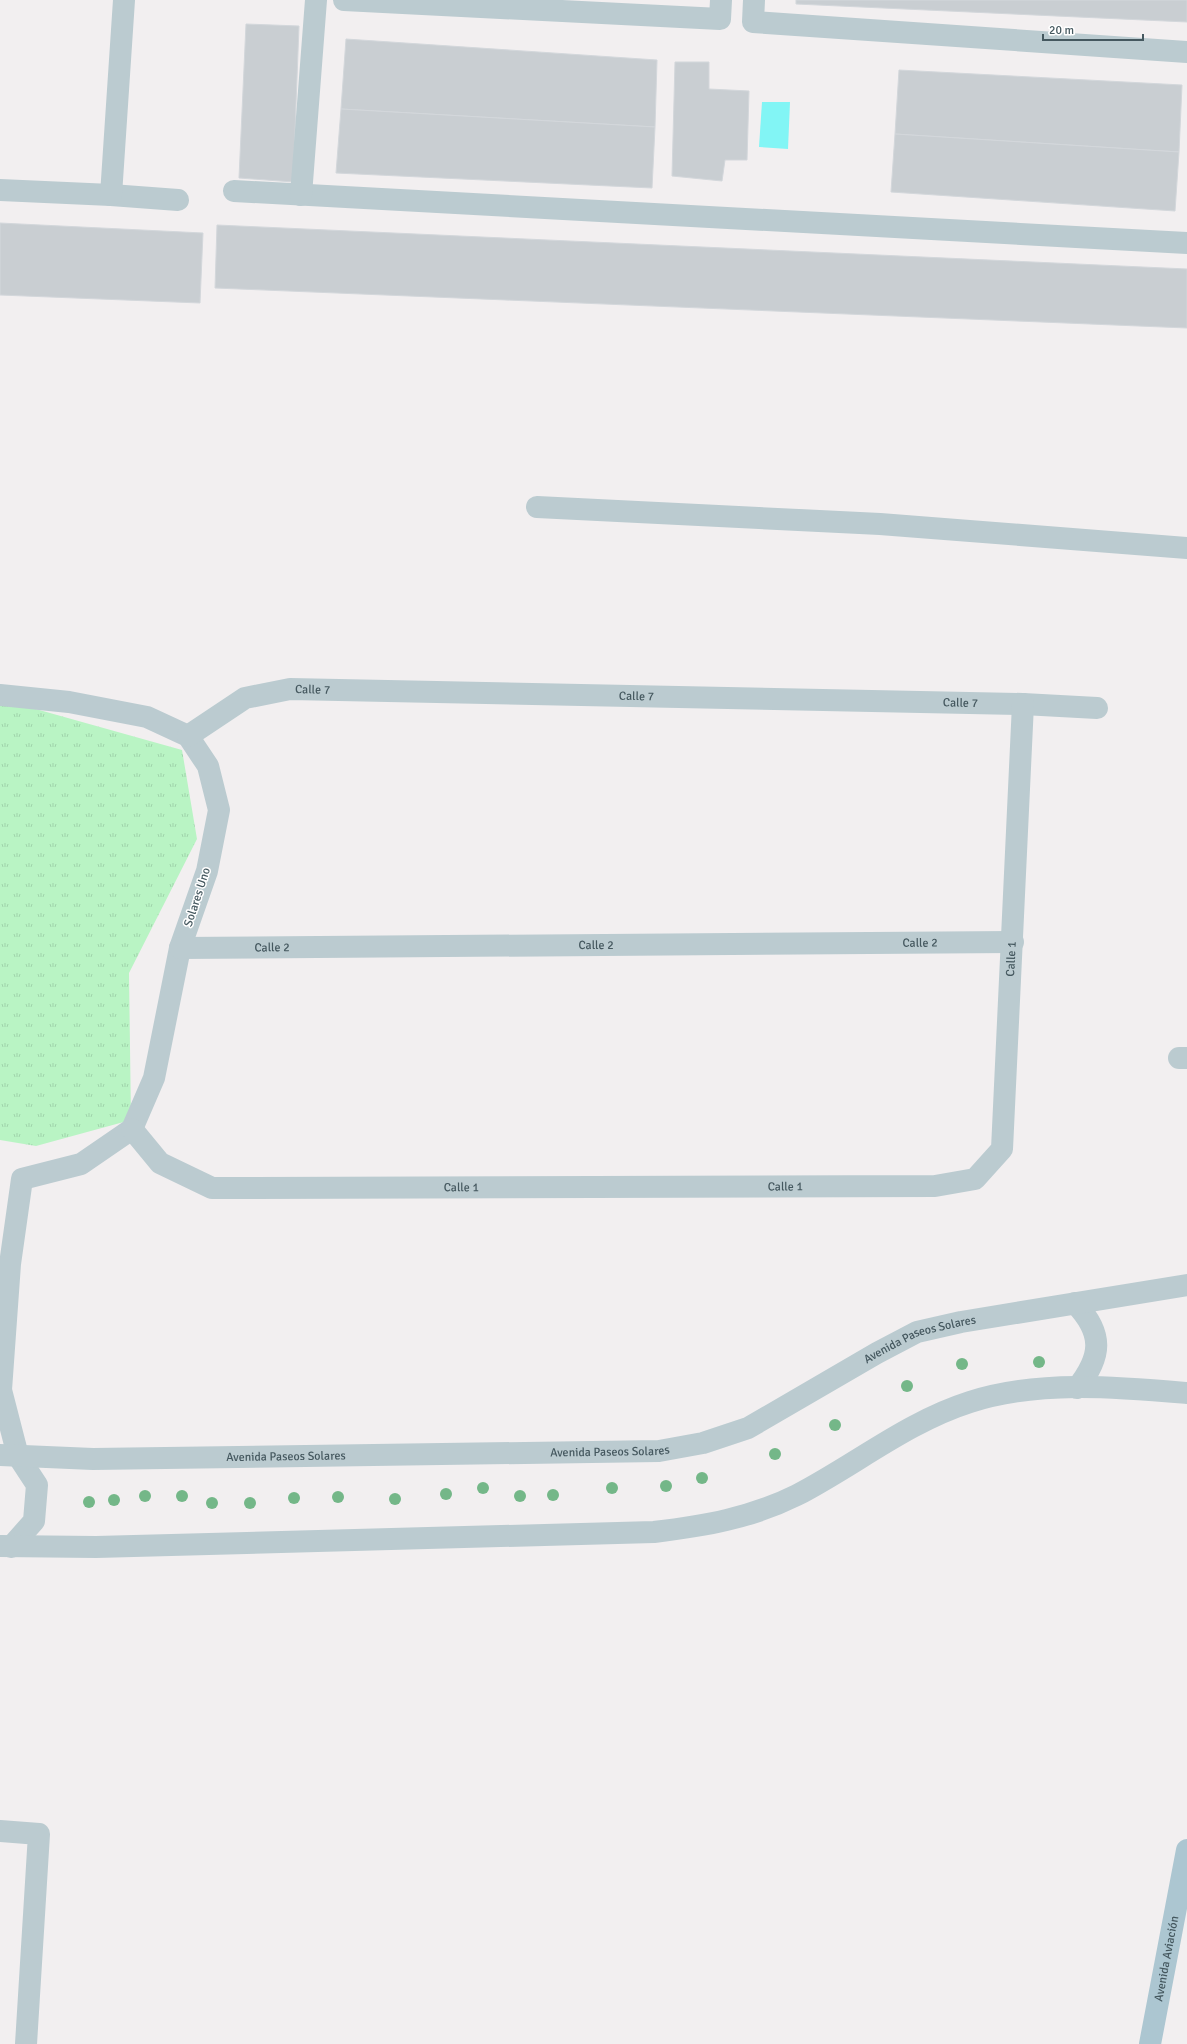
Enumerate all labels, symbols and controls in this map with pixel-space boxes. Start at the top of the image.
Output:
scale bar [1043,16,1143,42]
text: 20 m [1049,23,1074,38]
street label: Calle 7 [295,682,330,698]
street label: Calle 7 [619,689,654,704]
street label: Calle 7 [943,695,978,711]
street label: Solares Uno [181,866,214,929]
street label: Calle 2 [902,936,938,951]
street label: Calle 2 [578,938,614,953]
street label: Calle 2 [254,940,290,955]
street label: Calle 1 [1003,941,1020,977]
street label: Calle 1 [768,1179,803,1194]
street label: Calle 1 [444,1180,479,1195]
street label: Avenida Paseos Solares [861,1313,977,1367]
street label: Avenida Paseos Solares [550,1442,671,1461]
street label: Avenida Paseos Solares [226,1448,346,1465]
street label: Avenida Aviación [1151,1914,1182,2003]

